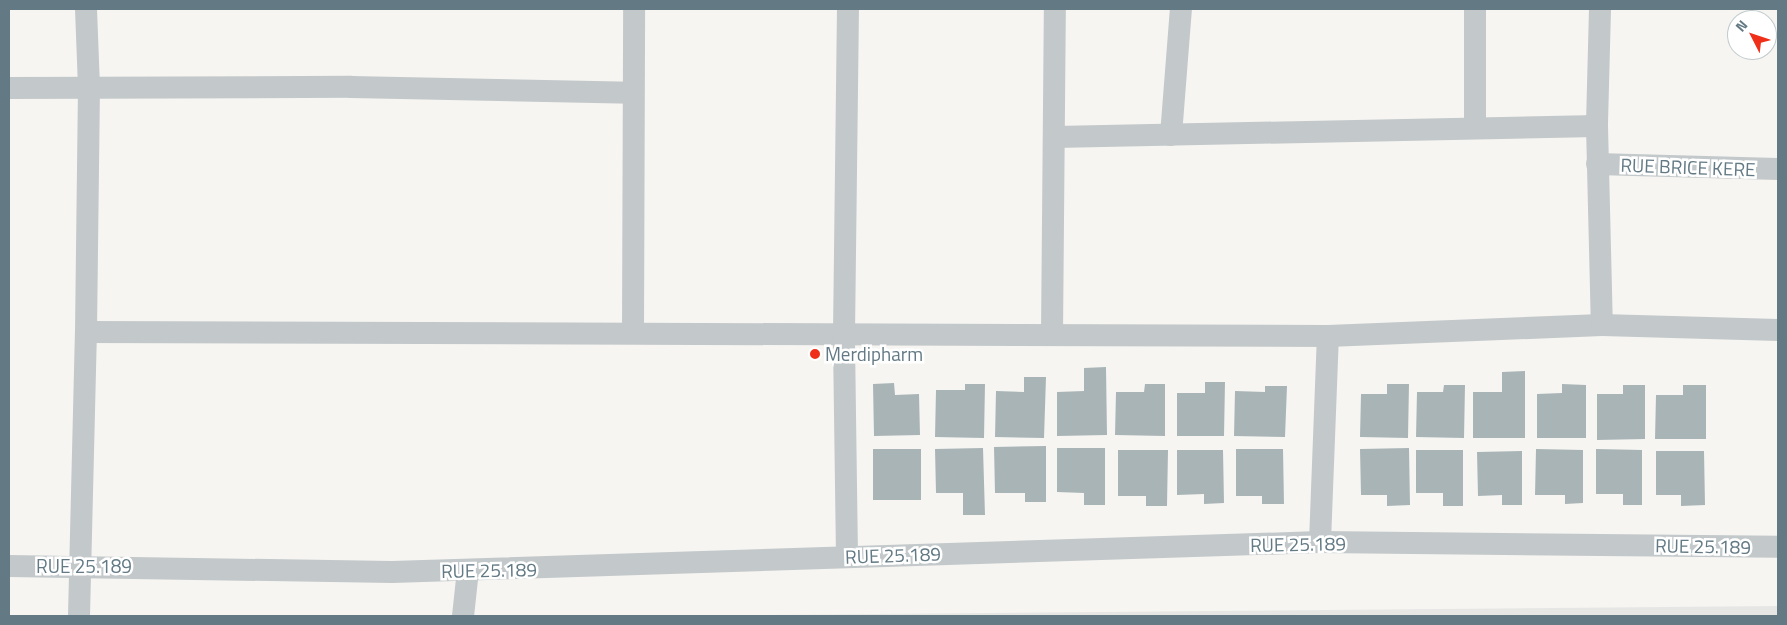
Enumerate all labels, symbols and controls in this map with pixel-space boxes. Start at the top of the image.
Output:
north arrow [1727,10,1777,60]
text: N [1730,15,1752,36]
street label: RUE BRICE KERE [1620,153,1756,181]
place label: Merdipharm [825,343,923,365]
marker: Merdipharm [809,348,821,360]
street label: RUE 25.189 [1250,532,1346,556]
street label: RUE 25.189 [1655,534,1751,558]
street label: RUE 25.189 [845,542,941,568]
street label: RUE 25.189 [36,555,132,577]
street label: RUE 25.189 [441,558,537,582]

